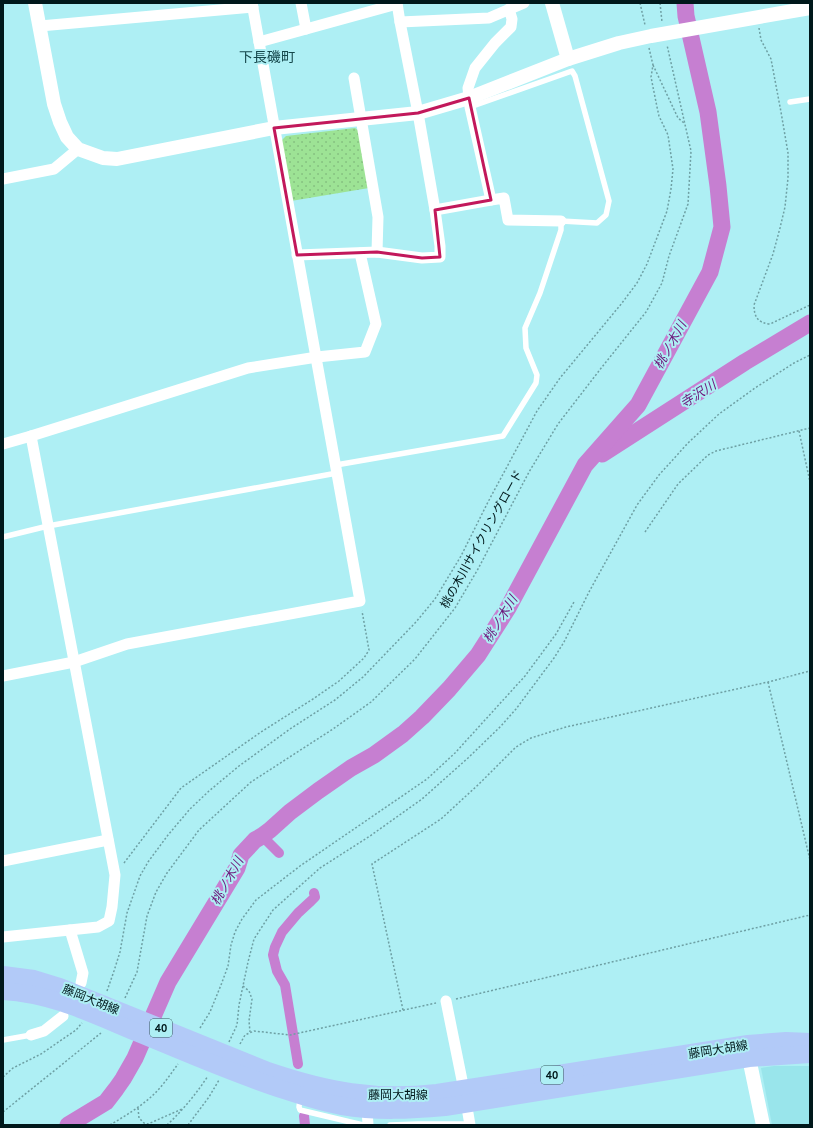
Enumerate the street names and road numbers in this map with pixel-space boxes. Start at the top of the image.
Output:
street label: 桃の木川サイクリングロード [437,467,525,611]
street label: 藤岡大胡線 [60,981,122,1017]
road number: 40 [150,1019,172,1037]
street label: 藤岡大胡線 [687,1037,749,1061]
road number: 40 [541,1066,563,1084]
street label: 藤岡大胡線 [368,1087,428,1102]

